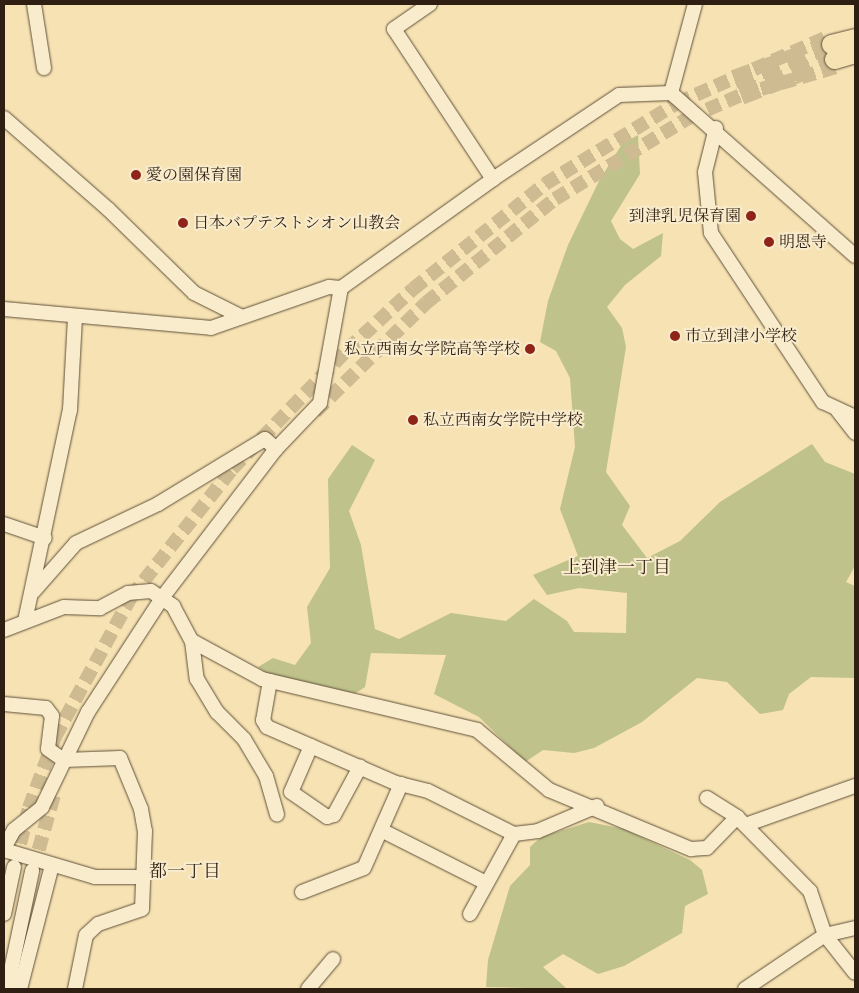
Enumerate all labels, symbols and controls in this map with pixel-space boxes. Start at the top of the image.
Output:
place label: 愛の園保育園 [146,165,242,185]
marker: 愛の園保育園 [130,169,142,181]
place label: 到津乳児保育園 [629,206,741,226]
marker: 到津乳児保育園 [745,210,757,222]
place label: 日本バプテストシオン山教会 [193,213,401,233]
marker: 日本バプテストシオン山教会 [177,217,189,229]
place label: 明恩寺 [779,232,827,252]
marker: 明恩寺 [763,236,775,248]
place label: 市立到津小学校 [685,326,797,346]
marker: 市立到津小学校 [669,330,681,342]
place label: 私立西南女学院高等学校 [344,339,520,359]
marker: 私立西南女学院高等学校 [524,343,536,355]
place label: 私立西南女学院中学校 [423,410,583,430]
marker: 私立西南女学院中学校 [407,414,419,426]
district label: 上到津一丁目 [563,557,671,579]
district label: 都一丁目 [149,861,221,883]

